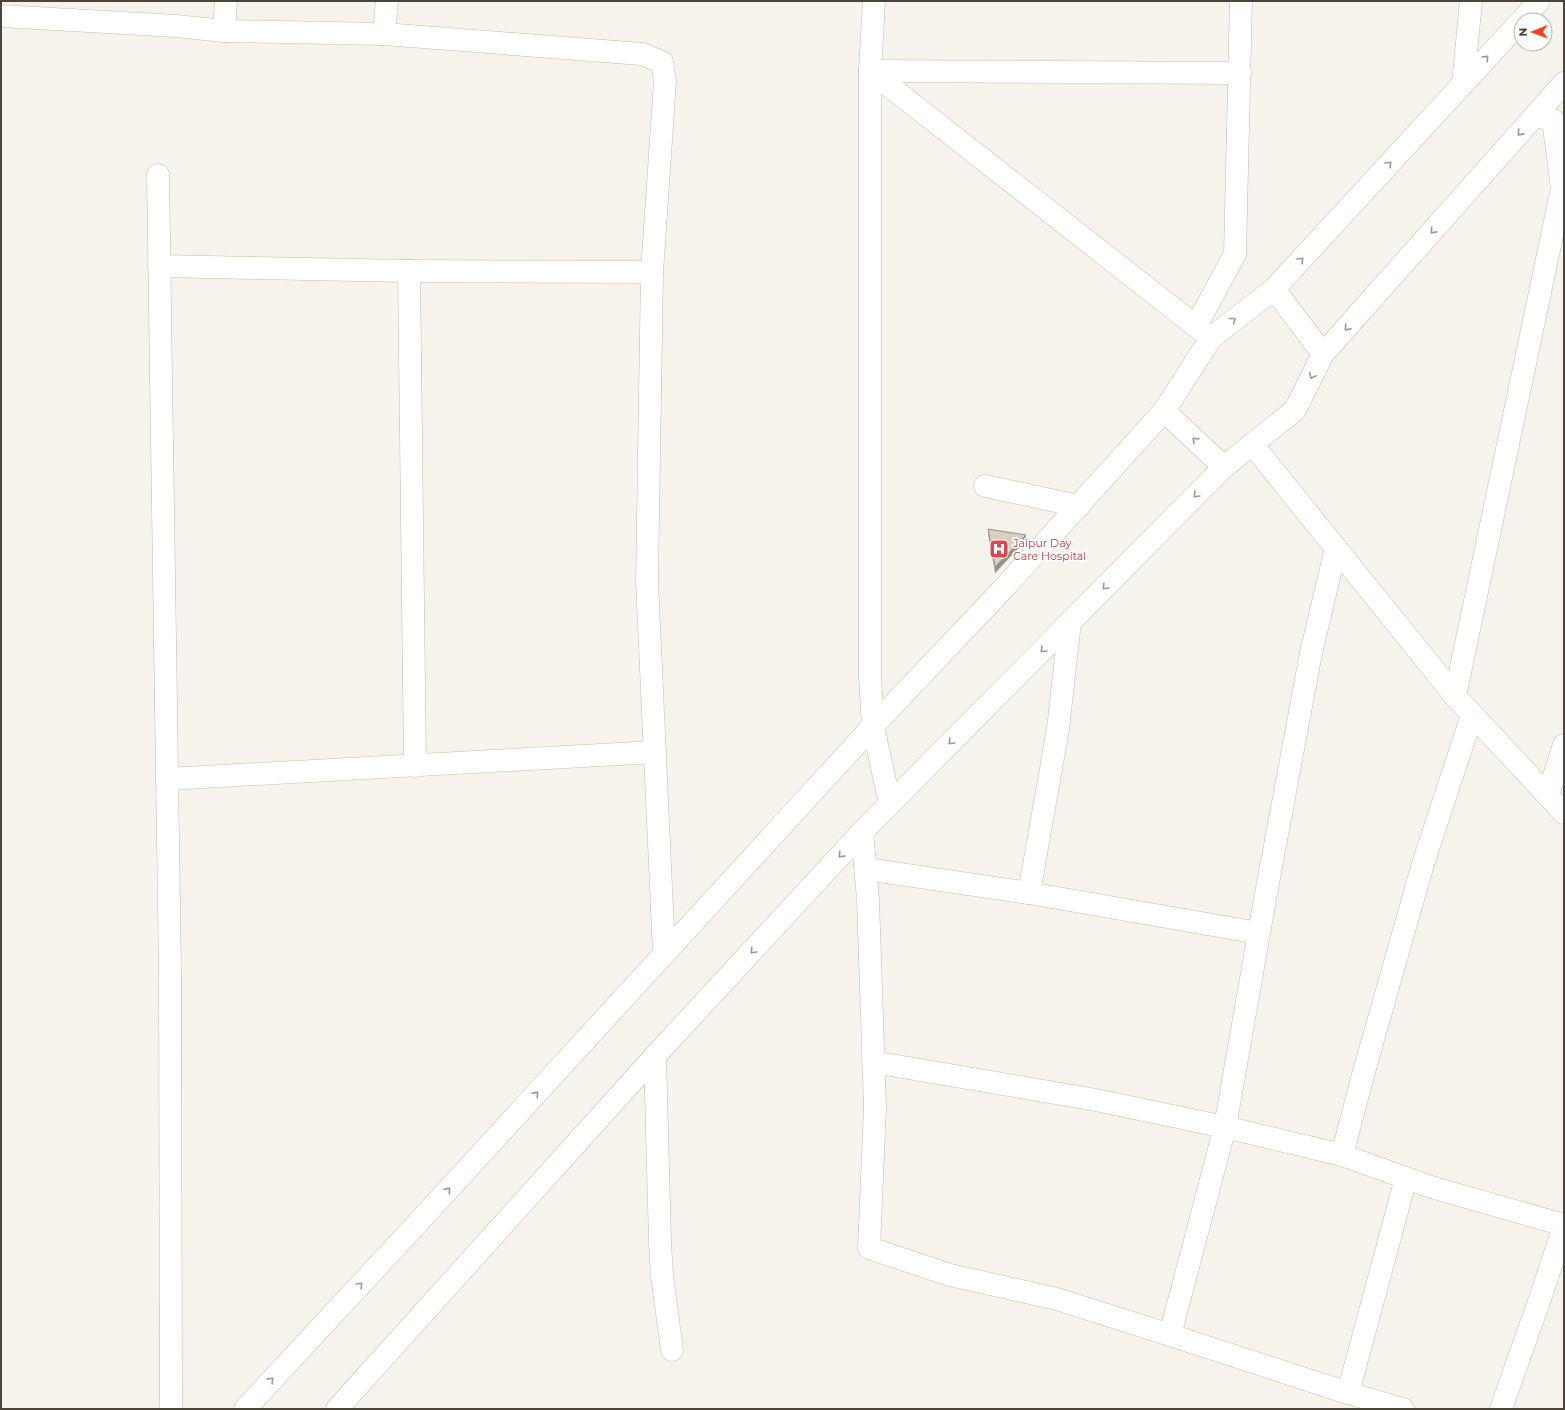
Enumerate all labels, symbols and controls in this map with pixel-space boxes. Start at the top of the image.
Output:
north arrow [1513,12,1553,52]
text: N [1516,28,1530,37]
one-way arrow [1482,56,1489,63]
one-way arrow [1517,129,1524,136]
one-way arrow [1384,162,1391,169]
one-way arrow [1431,226,1438,233]
one-way arrow [1296,257,1304,265]
one-way arrow [1229,318,1236,325]
one-way arrow [1345,323,1352,330]
one-way arrow [1309,372,1317,379]
one-way arrow [1193,438,1200,445]
one-way arrow [1193,490,1201,498]
place label: Jaipur Day Care Hospital [1012,536,1086,563]
hospital icon: Jaipur Day Care Hospital [988,538,1010,560]
one-way arrow [1102,582,1110,590]
one-way arrow [1040,645,1048,653]
one-way arrow [948,737,956,745]
one-way arrow [839,851,846,858]
one-way arrow [750,946,757,954]
one-way arrow [531,1091,538,1099]
one-way arrow [443,1187,451,1195]
one-way arrow [355,1282,363,1290]
one-way arrow [266,1378,273,1385]

